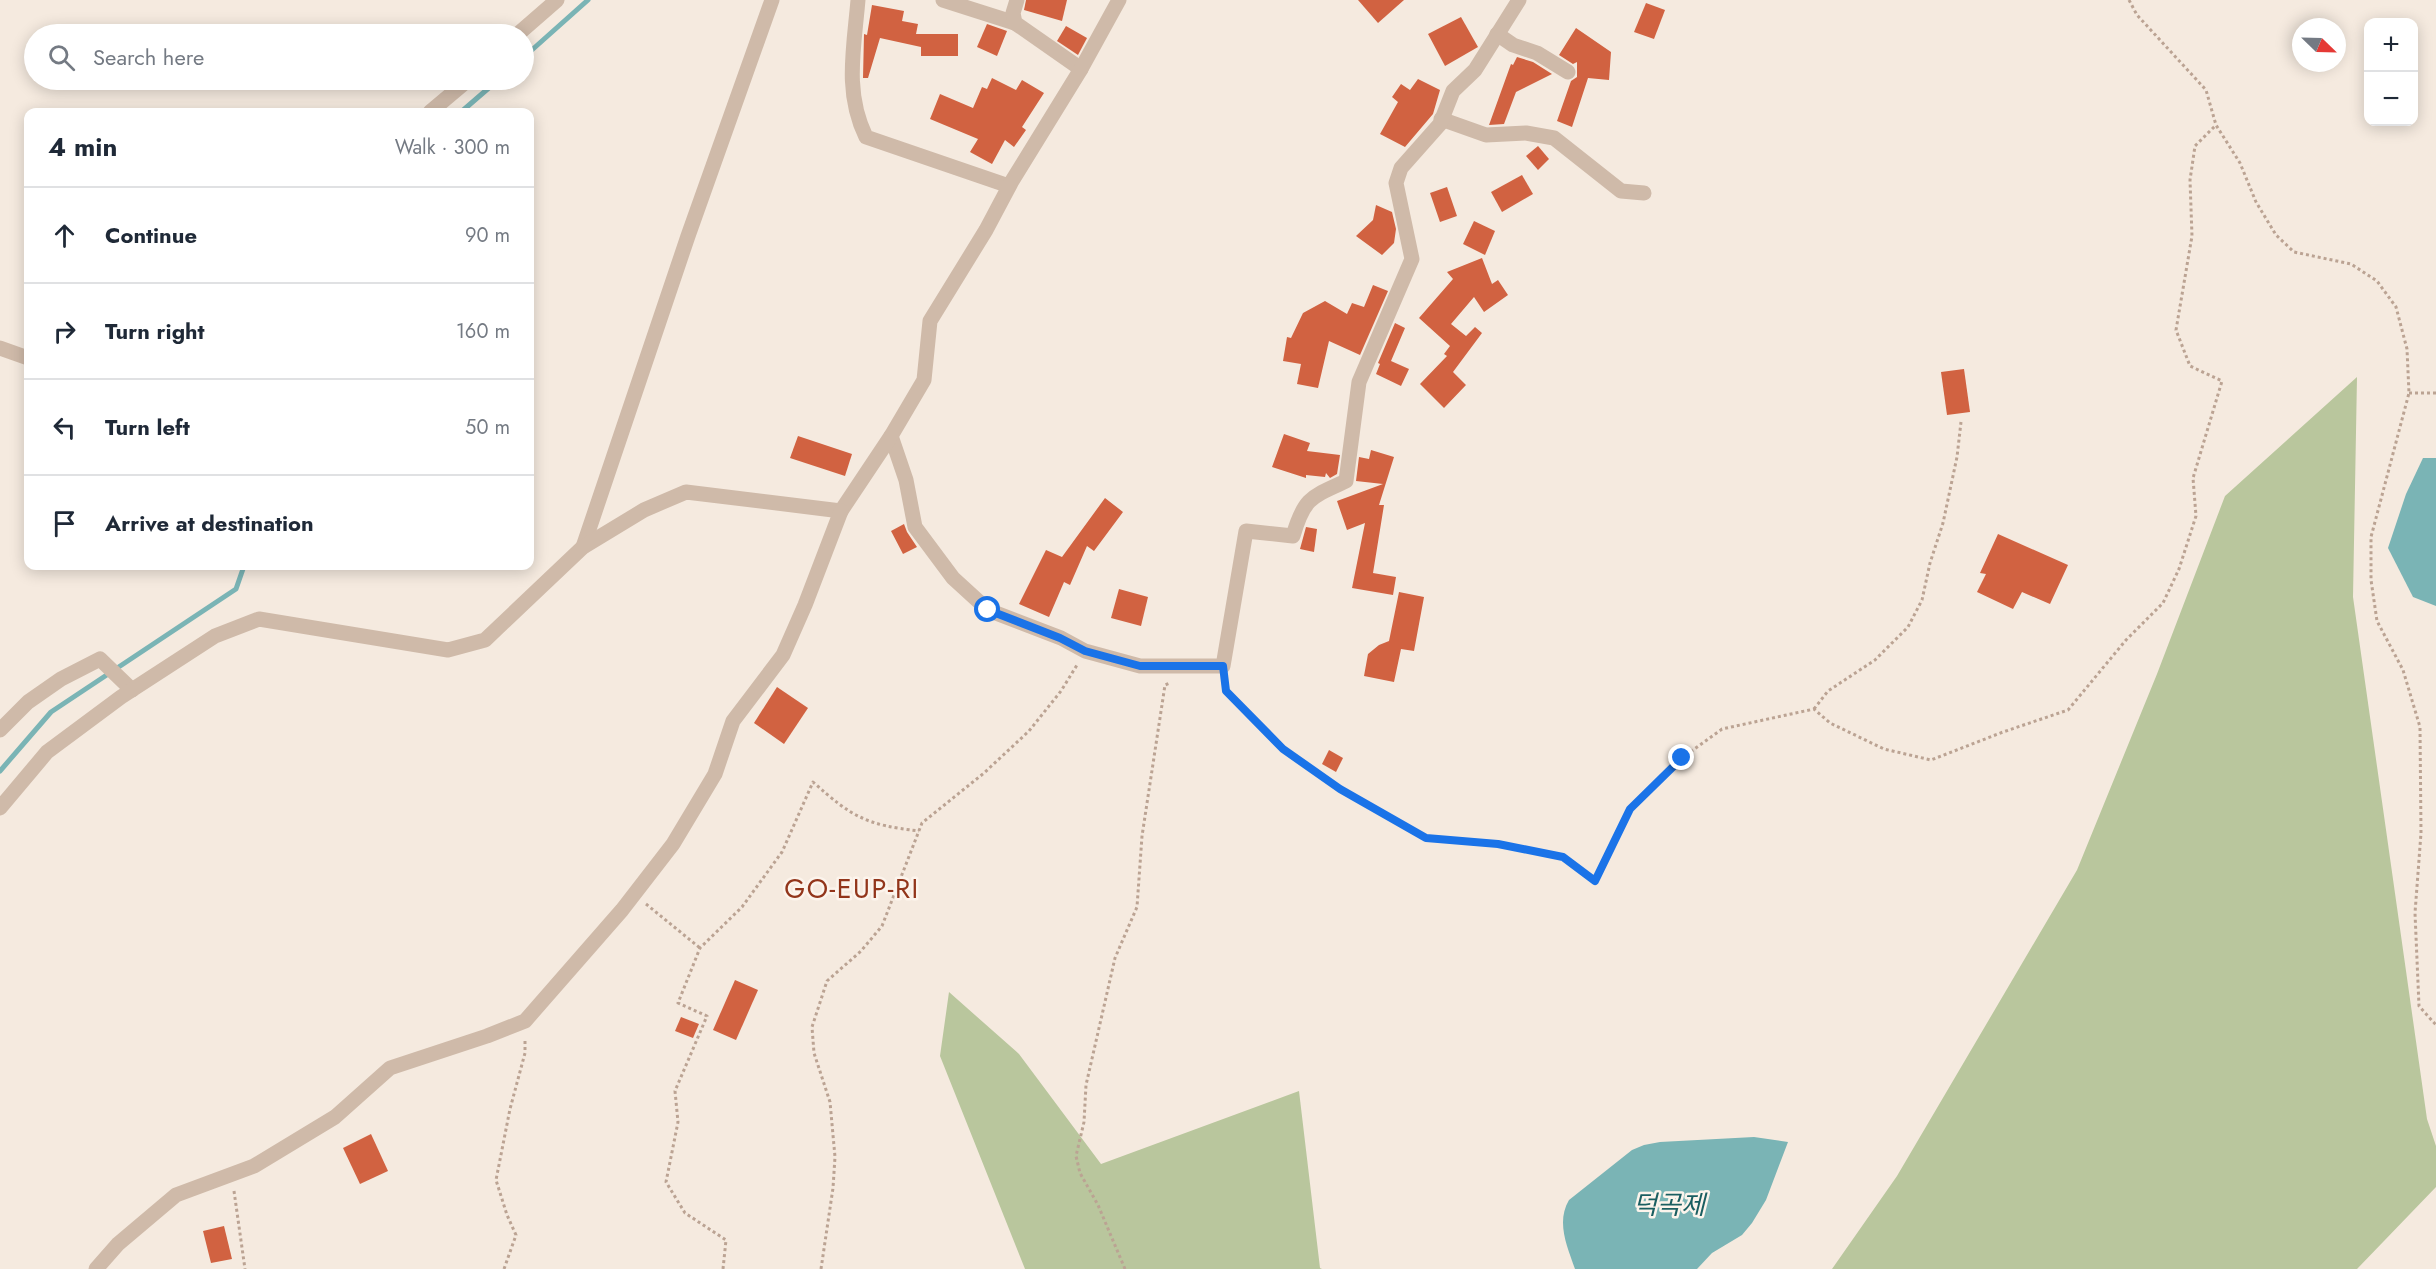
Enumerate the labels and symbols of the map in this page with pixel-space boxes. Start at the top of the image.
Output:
north arrow [2292,18,2346,72]
route start [974,596,1000,622]
route end [1668,744,1694,770]
district label: GO-EUP-RI [784,869,920,908]
water label: 덕곡제 [1633,1186,1708,1224]

